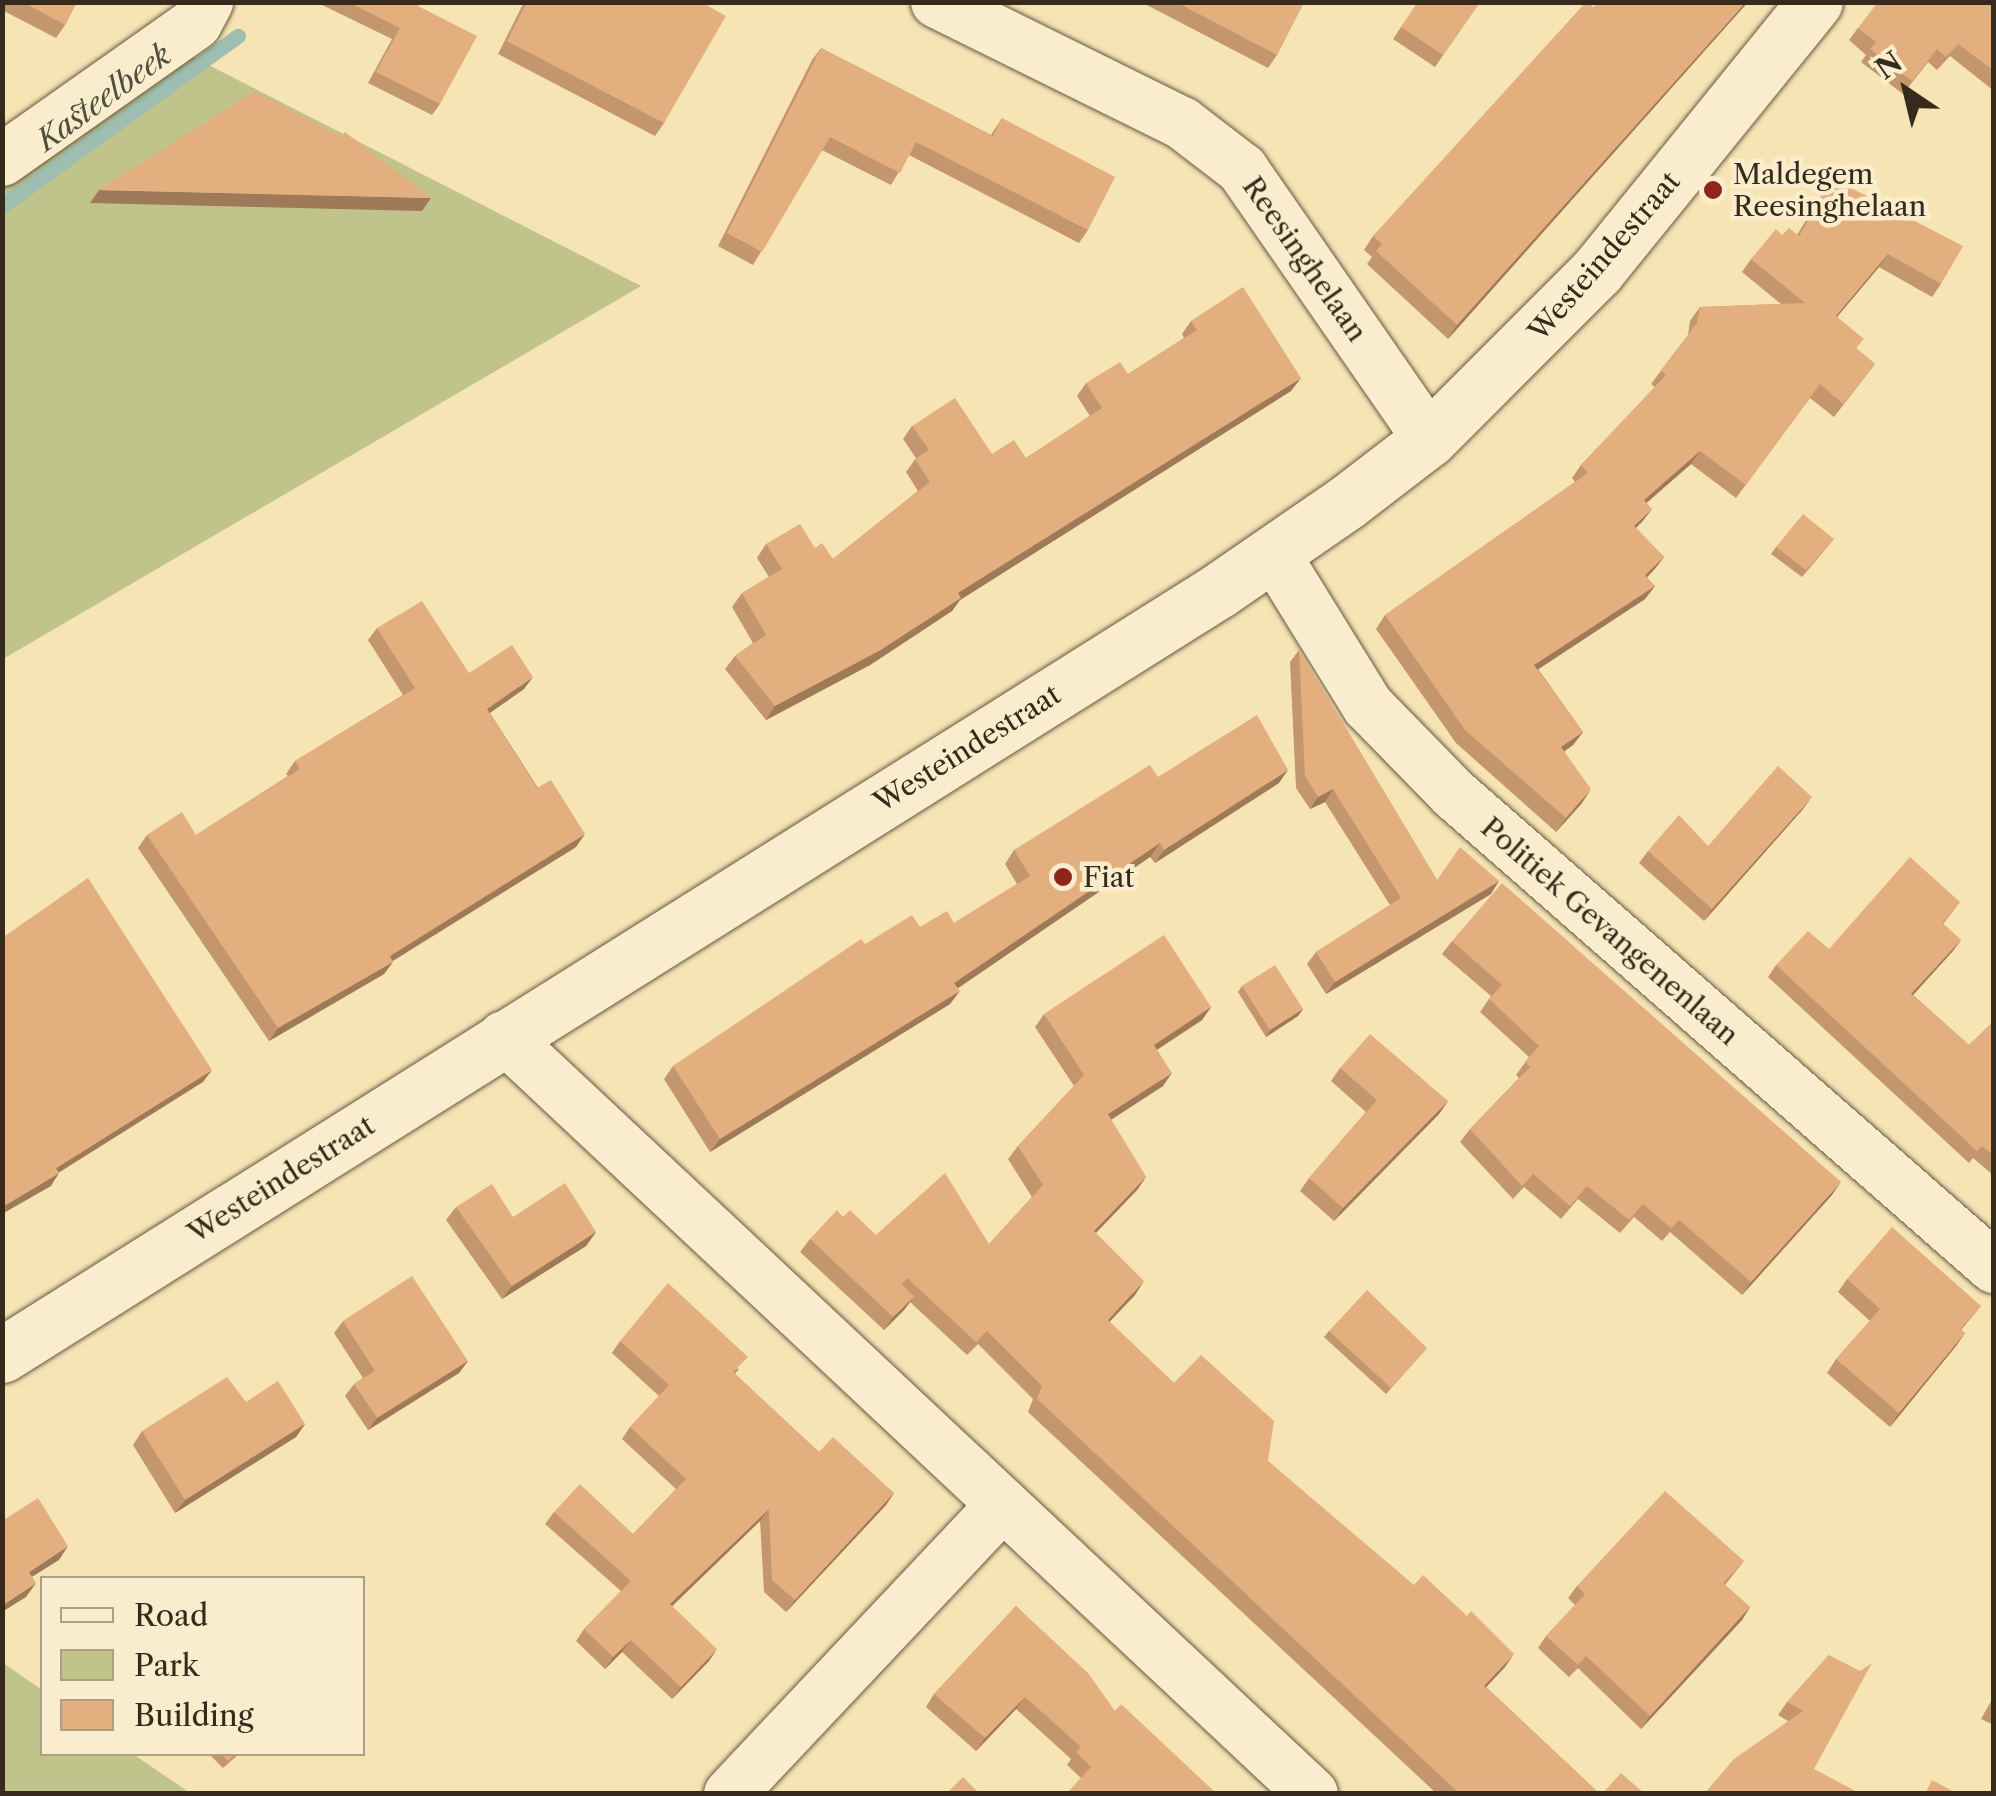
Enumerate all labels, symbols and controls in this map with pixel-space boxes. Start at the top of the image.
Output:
water label: Kasteelbeek [30,37,178,159]
north arrow [1856,40,1956,140]
text: N [1869,45,1909,86]
place label: Maldegem Reesinghelaan [1733,157,1926,223]
street label: Westeindestraat [1521,164,1687,348]
street label: Reesinghelaan [1236,170,1374,348]
marker: Maldegem Reesinghelaan [1702,179,1724,201]
street label: Westeindestraat [868,677,1066,819]
street label: Politiek Gevangenenlaan [1474,810,1746,1052]
place label: Fiat [1083,860,1134,894]
marker: Fiat [1052,866,1074,888]
street label: Westeindestraat [182,1108,380,1250]
legend [40,1576,365,1756]
text: Road [134,1597,208,1634]
text: Park [134,1647,199,1684]
text: Building [134,1697,254,1734]

